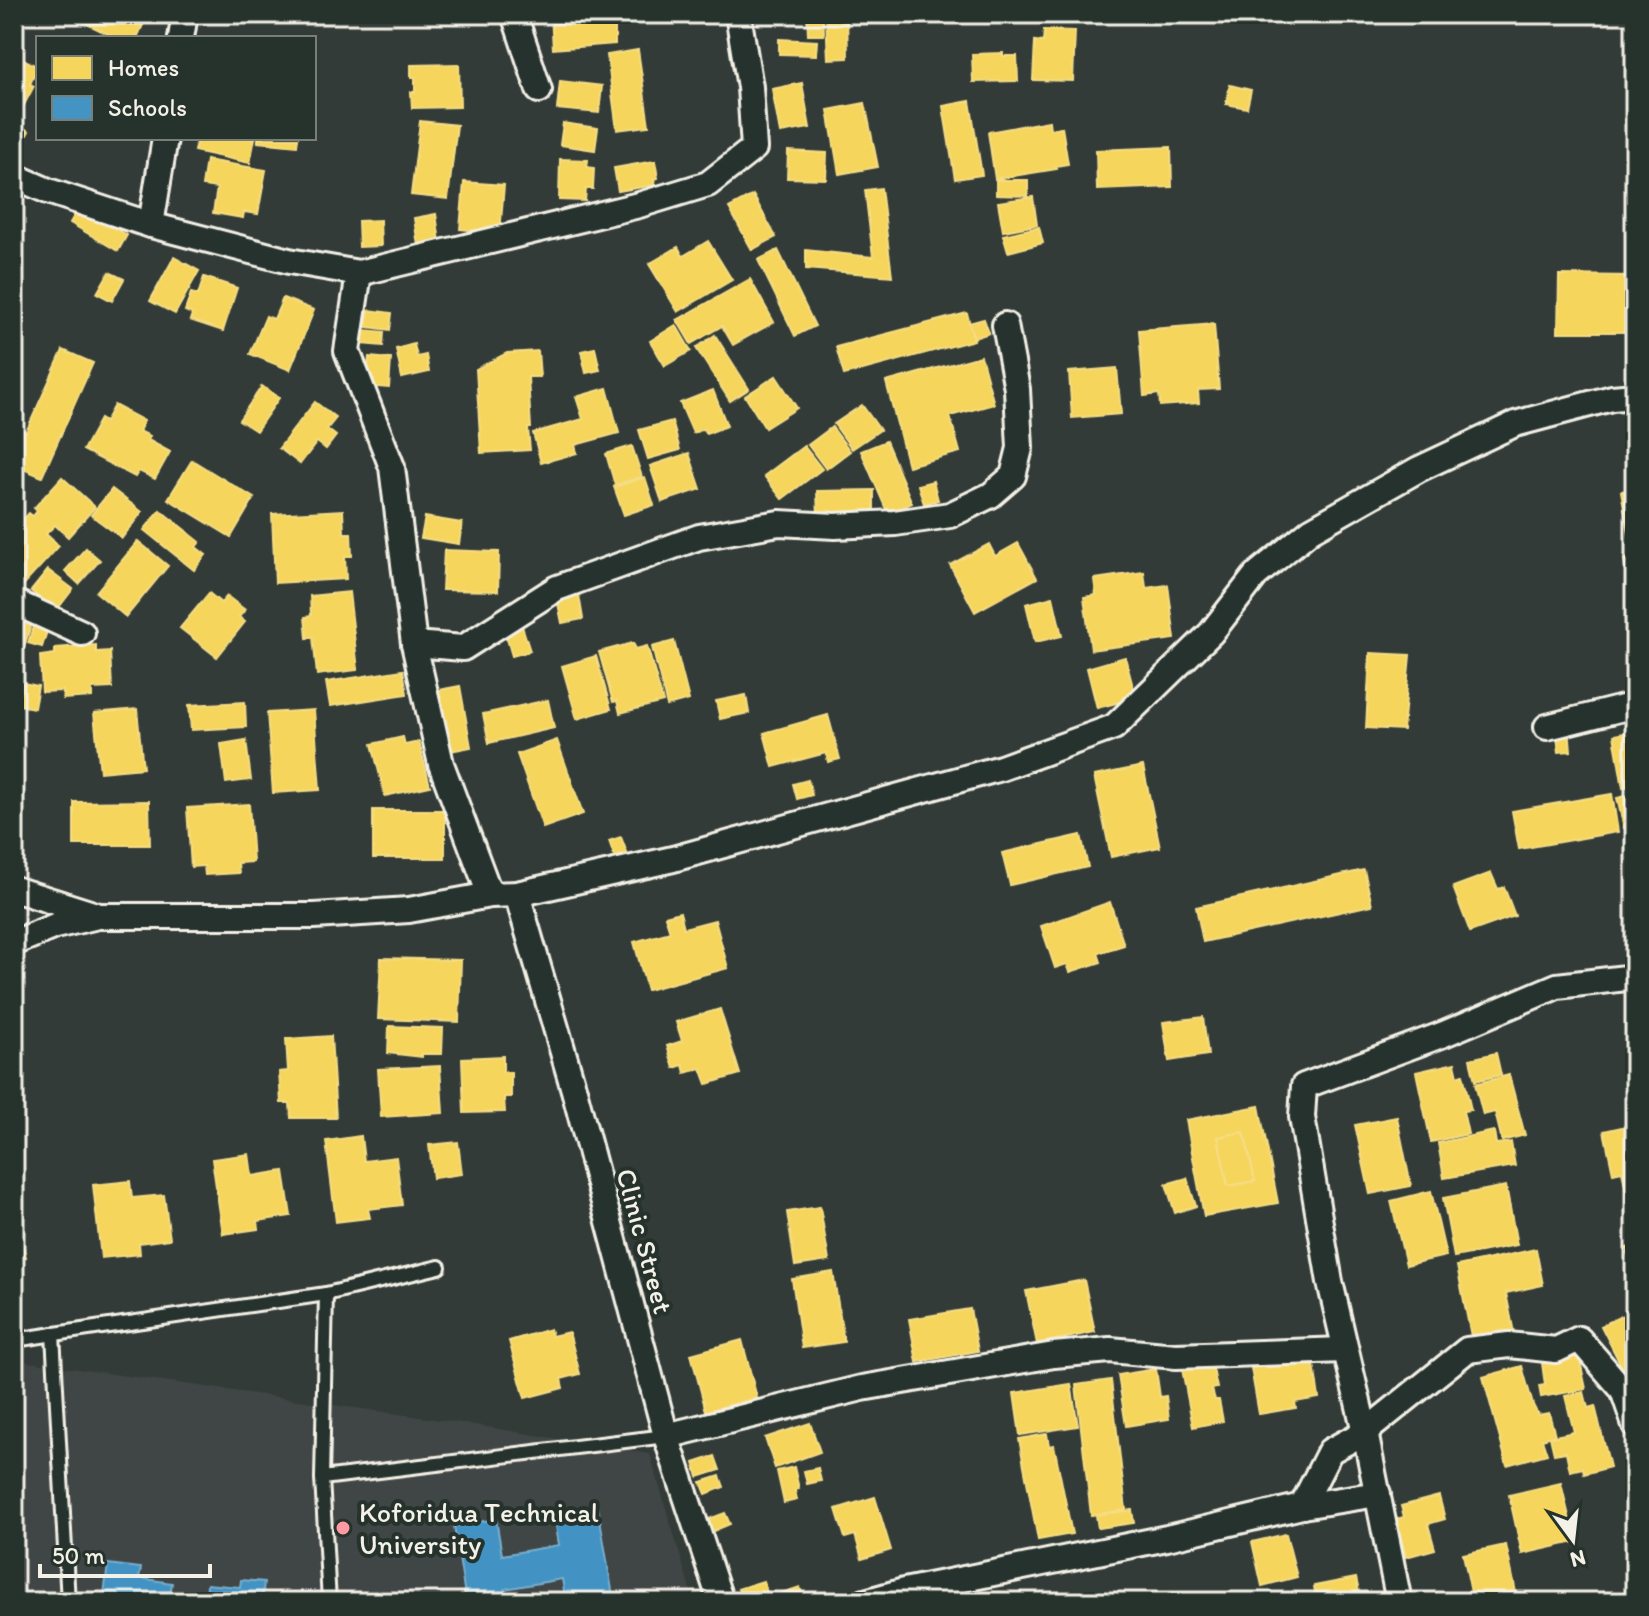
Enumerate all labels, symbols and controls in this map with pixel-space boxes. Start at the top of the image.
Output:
legend [36,36,316,140]
text: Homes [108,53,179,82]
text: Schools [108,93,187,122]
street label: Clinic Street [609,1165,681,1317]
place label: Koforidua Technical University [359,1495,599,1561]
north arrow [1533,1500,1613,1580]
marker: Koforidua Technical University [334,1519,352,1537]
scale bar [40,1528,210,1578]
text: 50 m [52,1541,105,1570]
text: N [1567,1544,1589,1574]

